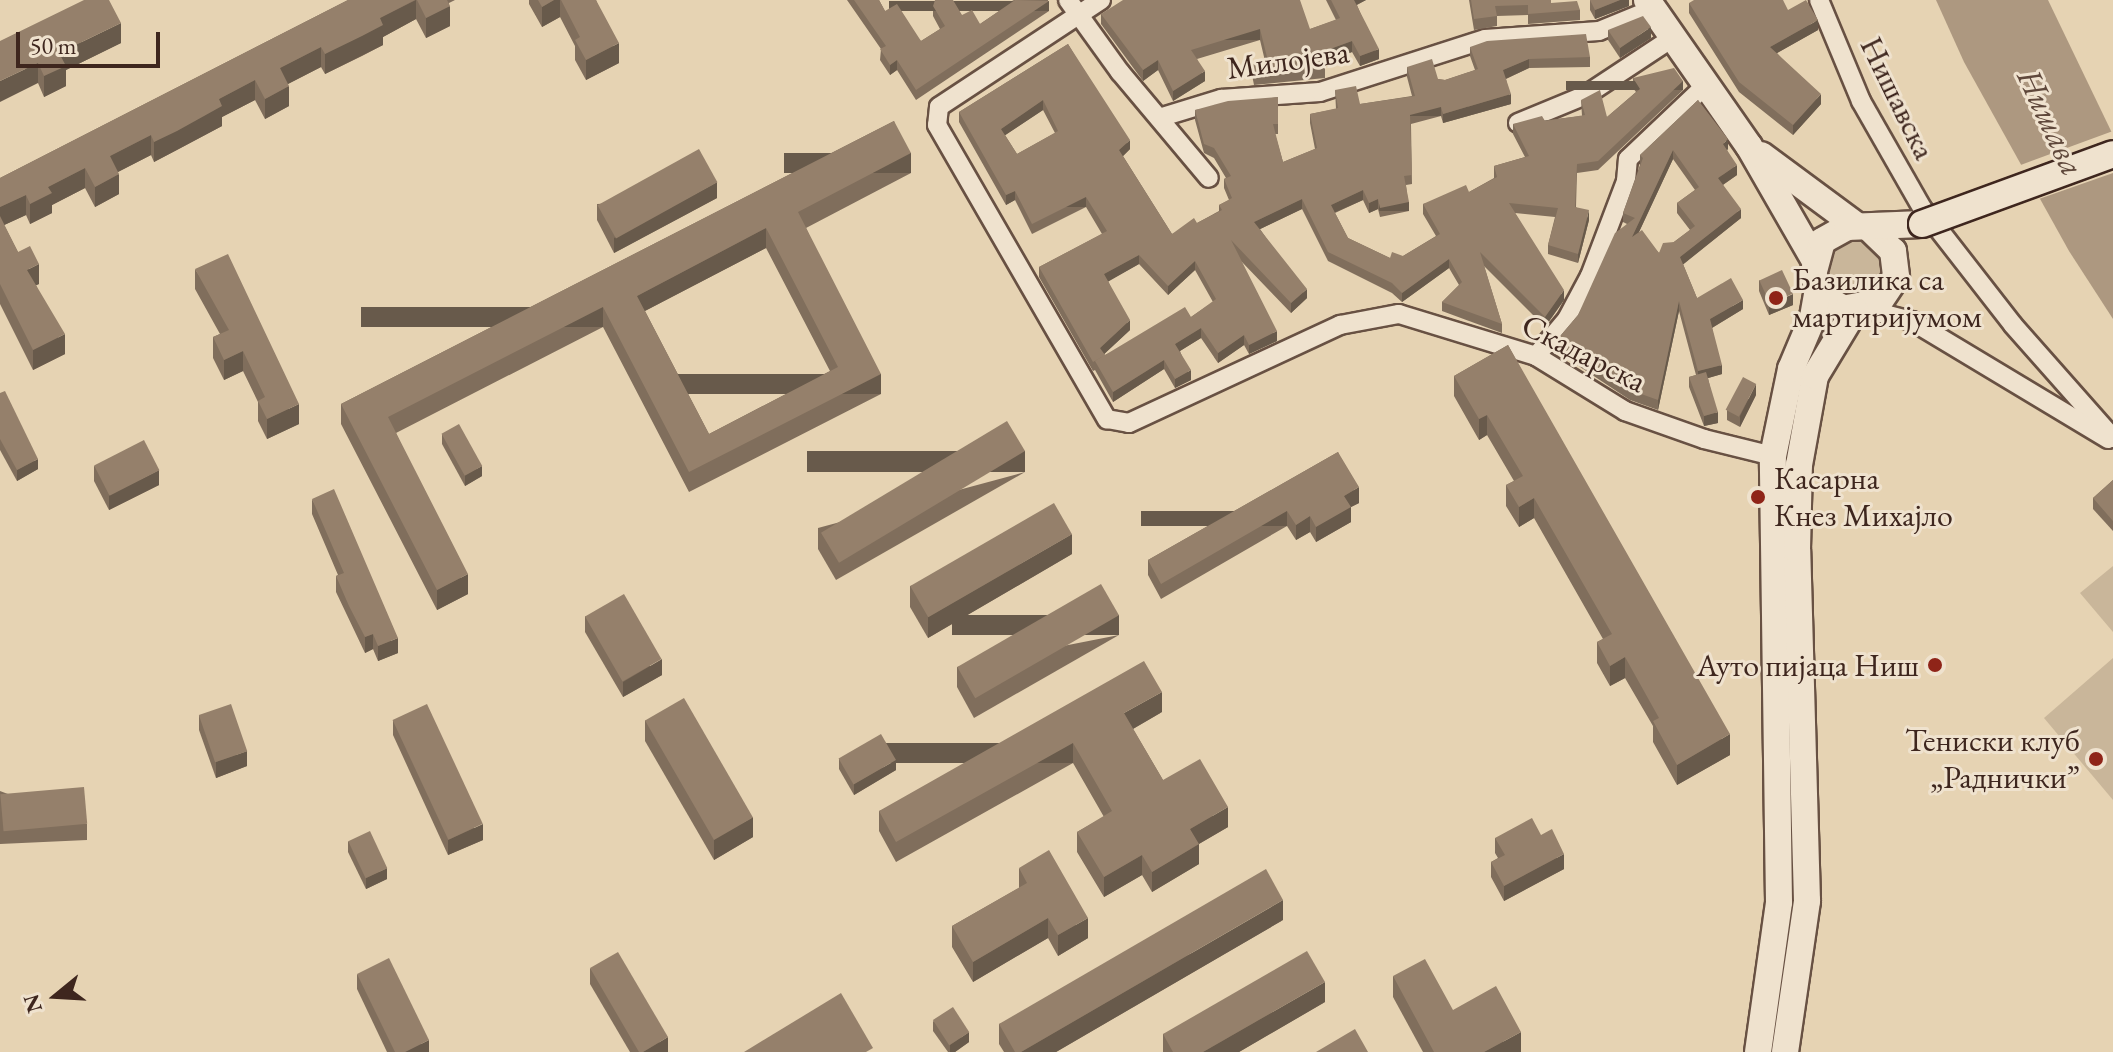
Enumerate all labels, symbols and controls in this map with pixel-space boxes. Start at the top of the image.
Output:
scale bar [20,16,164,66]
text: 50 m [30,30,77,61]
street label: Нишавска [1852,31,1944,165]
street label: Милојева [1224,32,1352,88]
water label: Нишава [2009,62,2093,182]
place label: Базилика са мартиријумом [1792,261,1982,336]
marker: Базилика са мартиријумом [1767,289,1785,307]
street label: Скадарска [1515,305,1653,401]
place label: Касарна Кнез Михајло [1774,460,1953,535]
marker: Касарна Кнез Михајло [1749,488,1767,506]
place label: Ауто пијаца Ниш [1696,646,1919,684]
marker: Ауто пијаца Ниш [1926,656,1944,674]
place label: Тениски клуб „Раднички” [1905,722,2080,797]
marker: Тениски клуб „Раднички” [2087,750,2105,768]
north arrow [16,956,96,1036]
text: N [16,991,49,1017]

